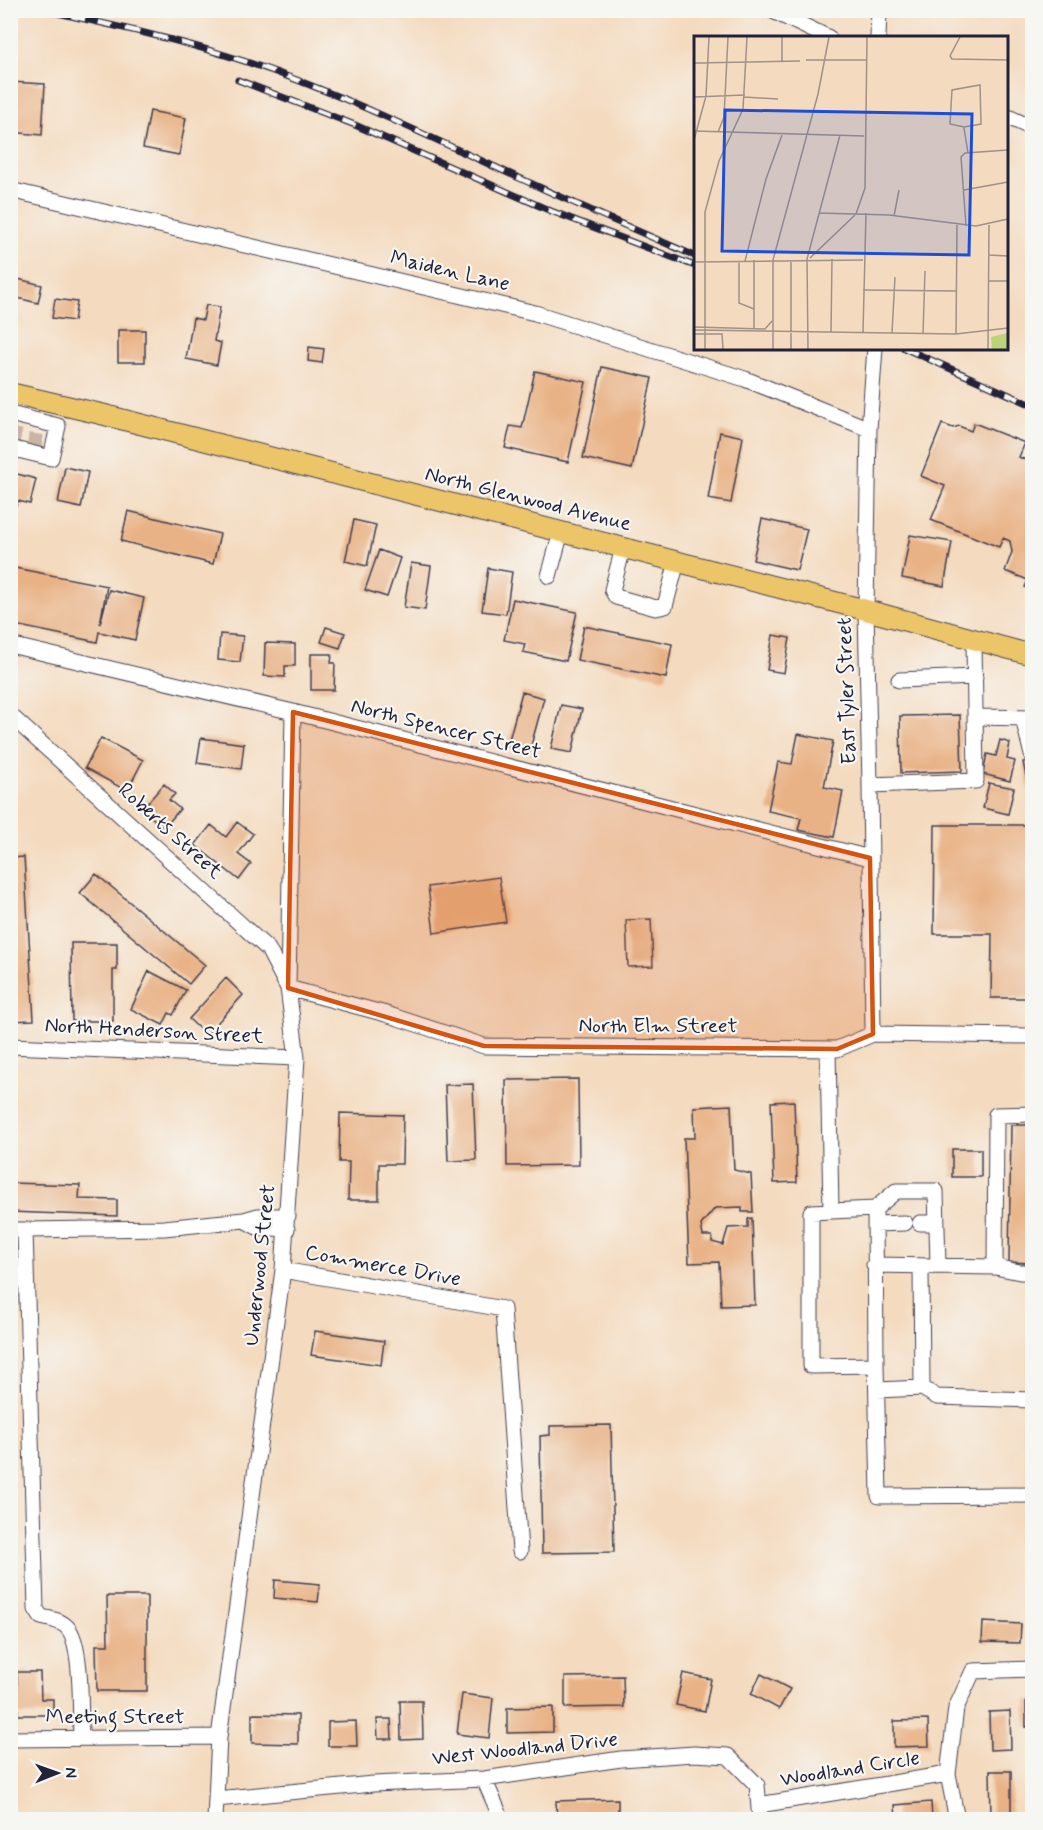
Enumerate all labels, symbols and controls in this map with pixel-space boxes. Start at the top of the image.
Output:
inset map [694,36,1007,350]
street label: Maiden Lane [388,244,512,298]
street label: North Glenwood Avenue [422,460,634,538]
street label: East Tyler Street [830,617,864,765]
street label: North Spencer Street [348,692,544,766]
street label: Roberts Street [112,777,229,886]
street label: North Henderson Street [44,1011,265,1051]
street label: North Elm Street [579,1012,737,1040]
street label: Underwood Street [238,1183,282,1347]
street label: Commerce Drive [303,1239,463,1293]
street label: Meeting Street [45,1703,185,1733]
street label: West Woodland Drive [431,1725,619,1773]
north arrow [27,1743,87,1803]
street label: Woodland Circle [778,1744,922,1794]
text: N [60,1767,81,1778]

